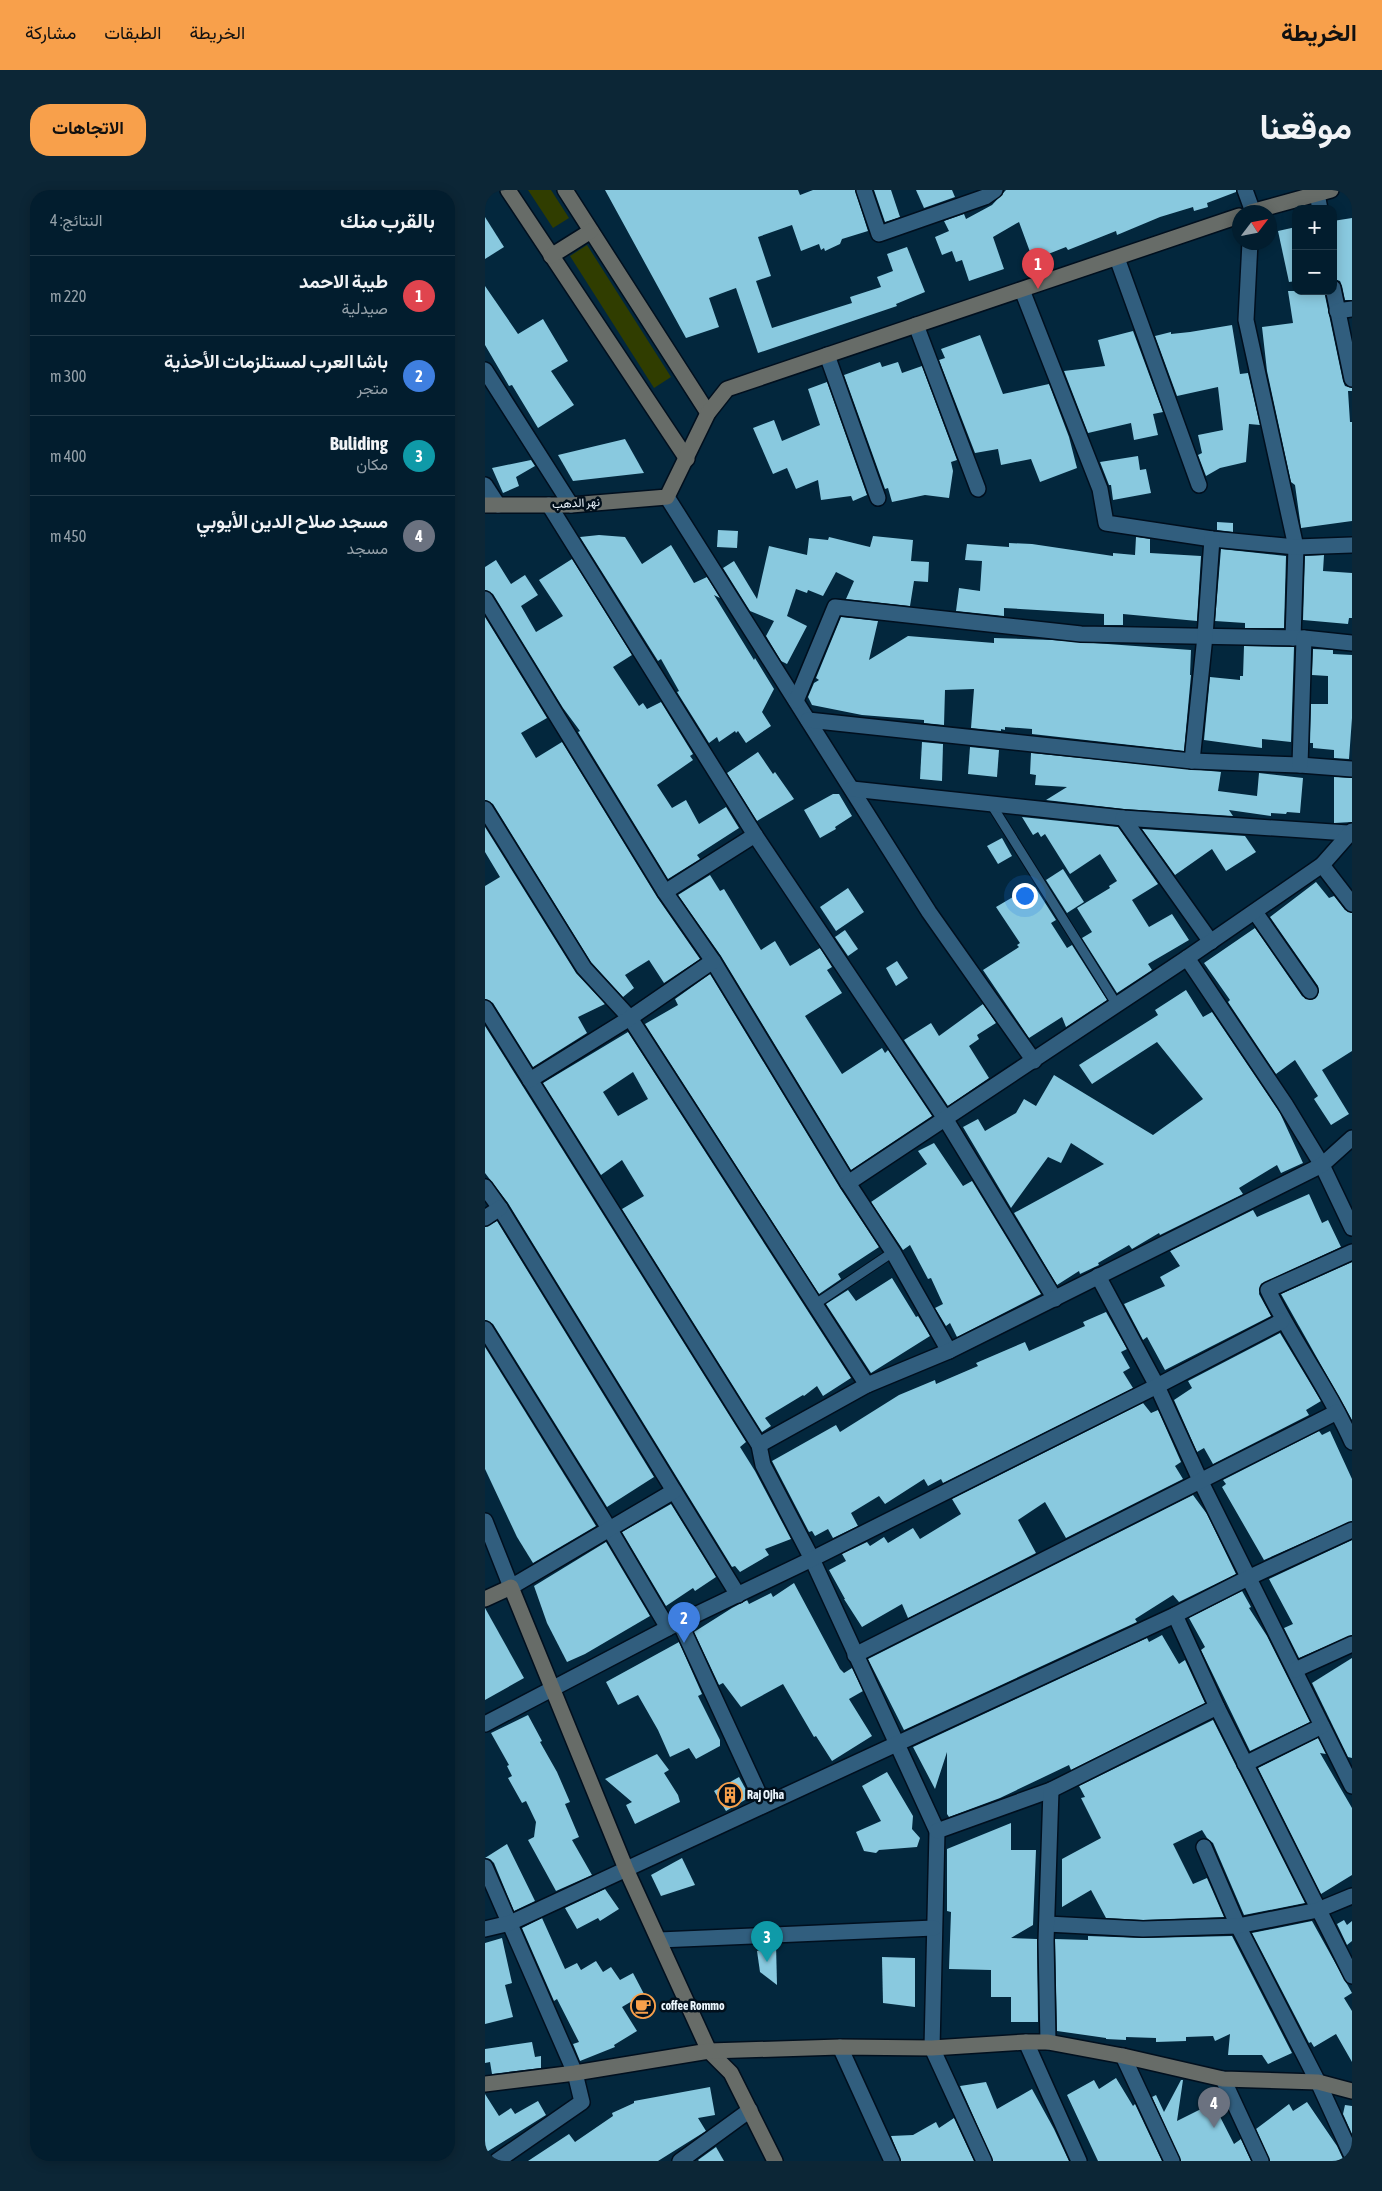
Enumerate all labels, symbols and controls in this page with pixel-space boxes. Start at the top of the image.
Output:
text: الخريطة [1281,19,1357,46]
text: مشاركة [25,22,76,43]
text: الطبقات [104,22,161,43]
text: الخريطة [189,22,245,43]
button: الاتجاهات [30,104,146,156]
text: موقعنا [1259,106,1352,146]
north arrow [1232,205,1277,250]
map controls [1292,205,1337,295]
button: + [1292,205,1337,250]
text: بالقرب منك [340,208,435,232]
text: النتائج: 4 [50,211,103,229]
pin: 1 [1022,248,1054,289]
button: − [1292,250,1337,295]
text: طيبة الاحمد [299,270,388,292]
text: 220 m [50,287,86,305]
text: 1 [415,287,423,305]
text: صيدلية [342,299,388,317]
text: باشا العرب لمستلزمات الأحذية [164,350,388,372]
text: 300 m [50,367,86,385]
text: 2 [415,367,423,385]
text: متجر [357,379,388,397]
text: Buliding [330,432,388,454]
text: 400 m [50,447,86,465]
text: 3 [415,447,423,465]
text: مكان [356,455,388,473]
street label: نهر الدهب [552,495,600,512]
text: مسجد صلاح الدين الأيوبي [196,510,388,532]
text: 450 m [50,527,86,545]
text: 4 [415,527,423,545]
text: مسجد [347,539,388,557]
your location [1012,883,1038,909]
pin: 2 [668,1602,700,1643]
building icon: Raj Ojha [717,1782,743,1808]
place label: Raj Ojha [747,1788,785,1802]
pin: 3 [751,1921,783,1962]
cafe icon: coffee Rommo [630,1993,656,2019]
place label: coffee Rommo [661,1999,725,2013]
pin: 4 [1198,2087,1230,2128]

